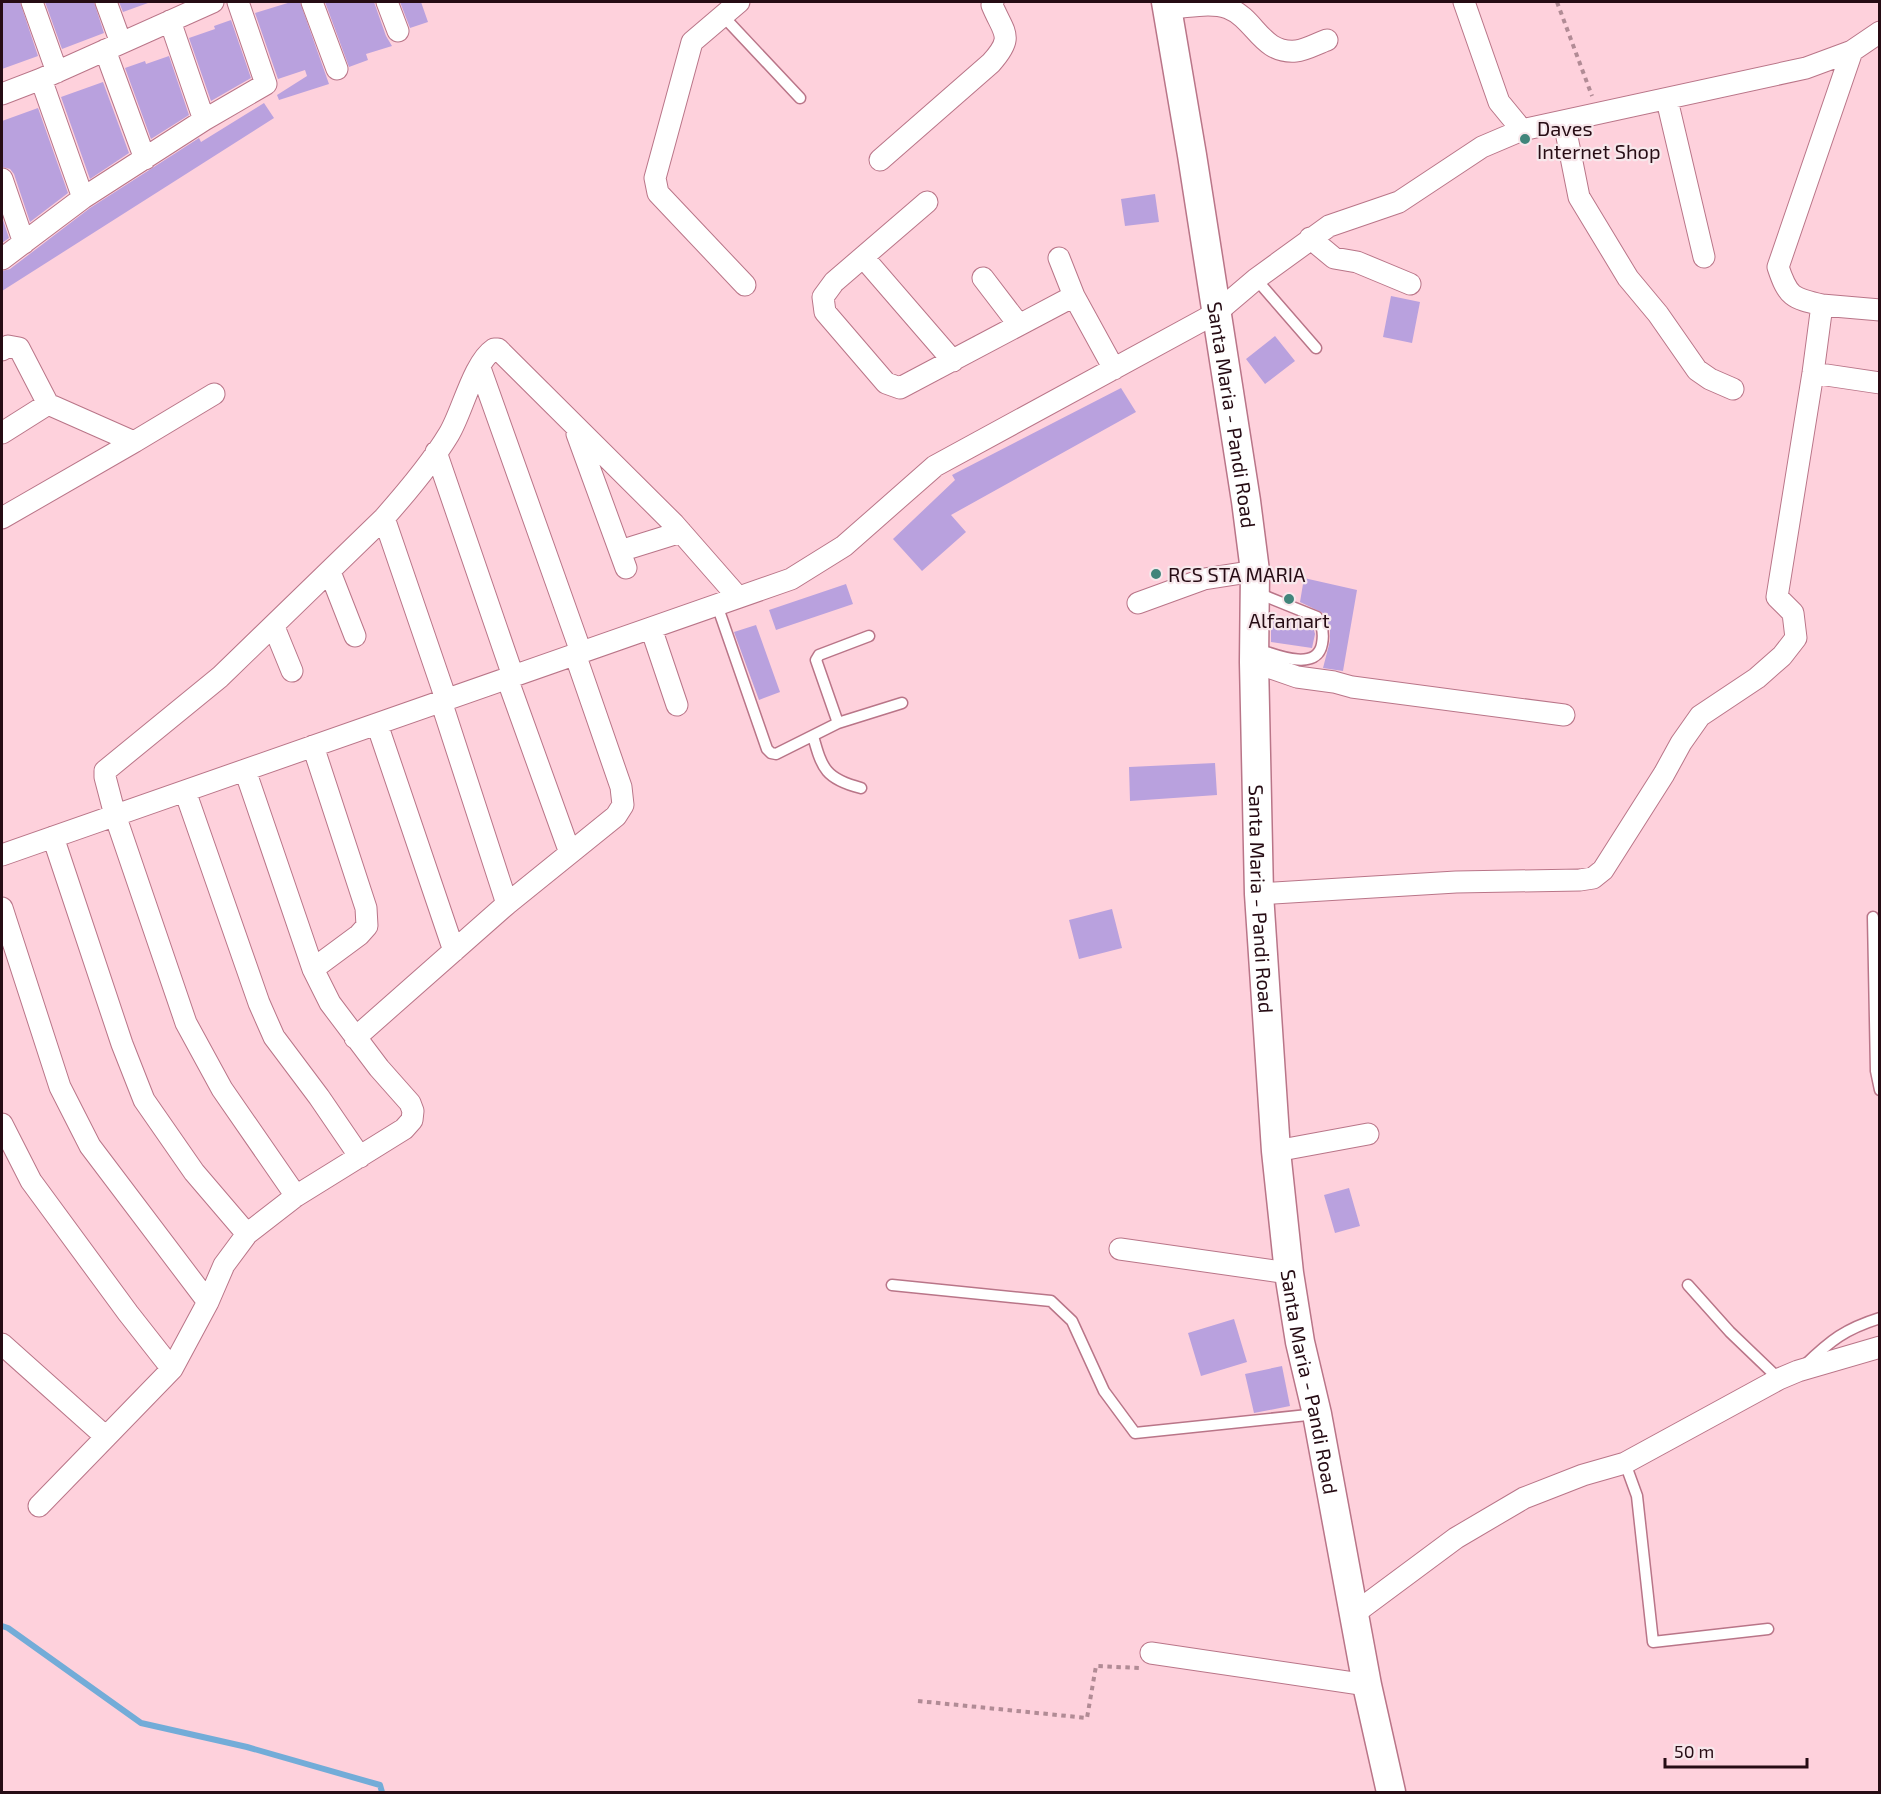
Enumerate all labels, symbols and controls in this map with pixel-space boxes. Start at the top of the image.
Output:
place label: Daves Internet Shop [1537,116,1660,163]
marker: Daves Internet Shop [1518,132,1532,146]
street label: Santa Maria - Pandi Road [1203,300,1261,529]
place label: RCS STA MARIA [1168,562,1306,586]
marker: RCS STA MARIA [1149,567,1163,581]
marker: Alfamart [1282,592,1296,606]
place label: Alfamart [1248,608,1330,632]
street label: Santa Maria - Pandi Road [1245,784,1279,1014]
street label: Santa Maria - Pandi Road [1277,1268,1344,1496]
scale bar [1665,1731,1808,1769]
text: 50 m [1674,1740,1714,1762]

